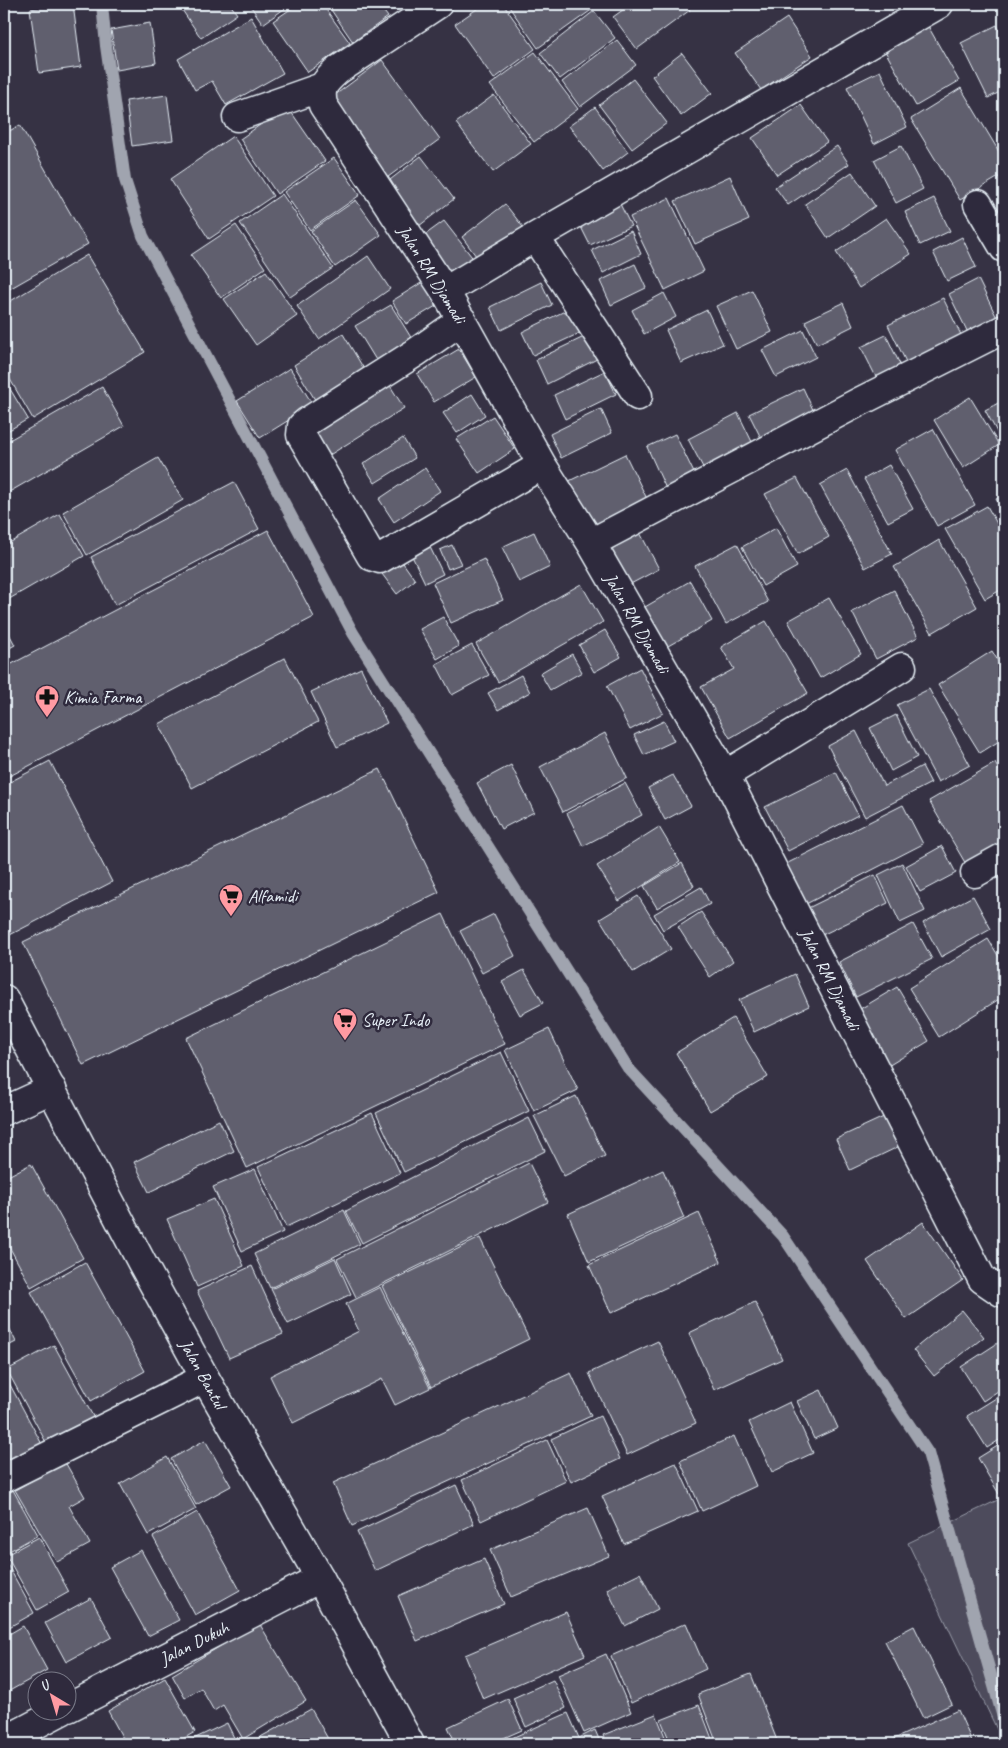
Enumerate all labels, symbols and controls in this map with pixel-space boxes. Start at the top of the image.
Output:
street label: Jalan RM Djamadi [392,220,472,329]
street label: Jalan RM Djamadi [599,568,676,679]
pharmacy icon: Kimia Farma [34,684,60,718]
place label: Kimia Farma [64,686,143,708]
supermarket icon: Alfamidi [218,883,244,917]
place label: Alfamidi [248,885,300,907]
street label: Jalan RM Djamadi [794,923,866,1036]
supermarket icon: Super Indo [332,1007,358,1041]
place label: Super Indo [362,1009,431,1031]
street label: Jalan Bantul [174,1334,233,1415]
street label: Jalan Dukuh [155,1616,234,1670]
north arrow [28,1670,78,1720]
text: U [36,1675,55,1695]

